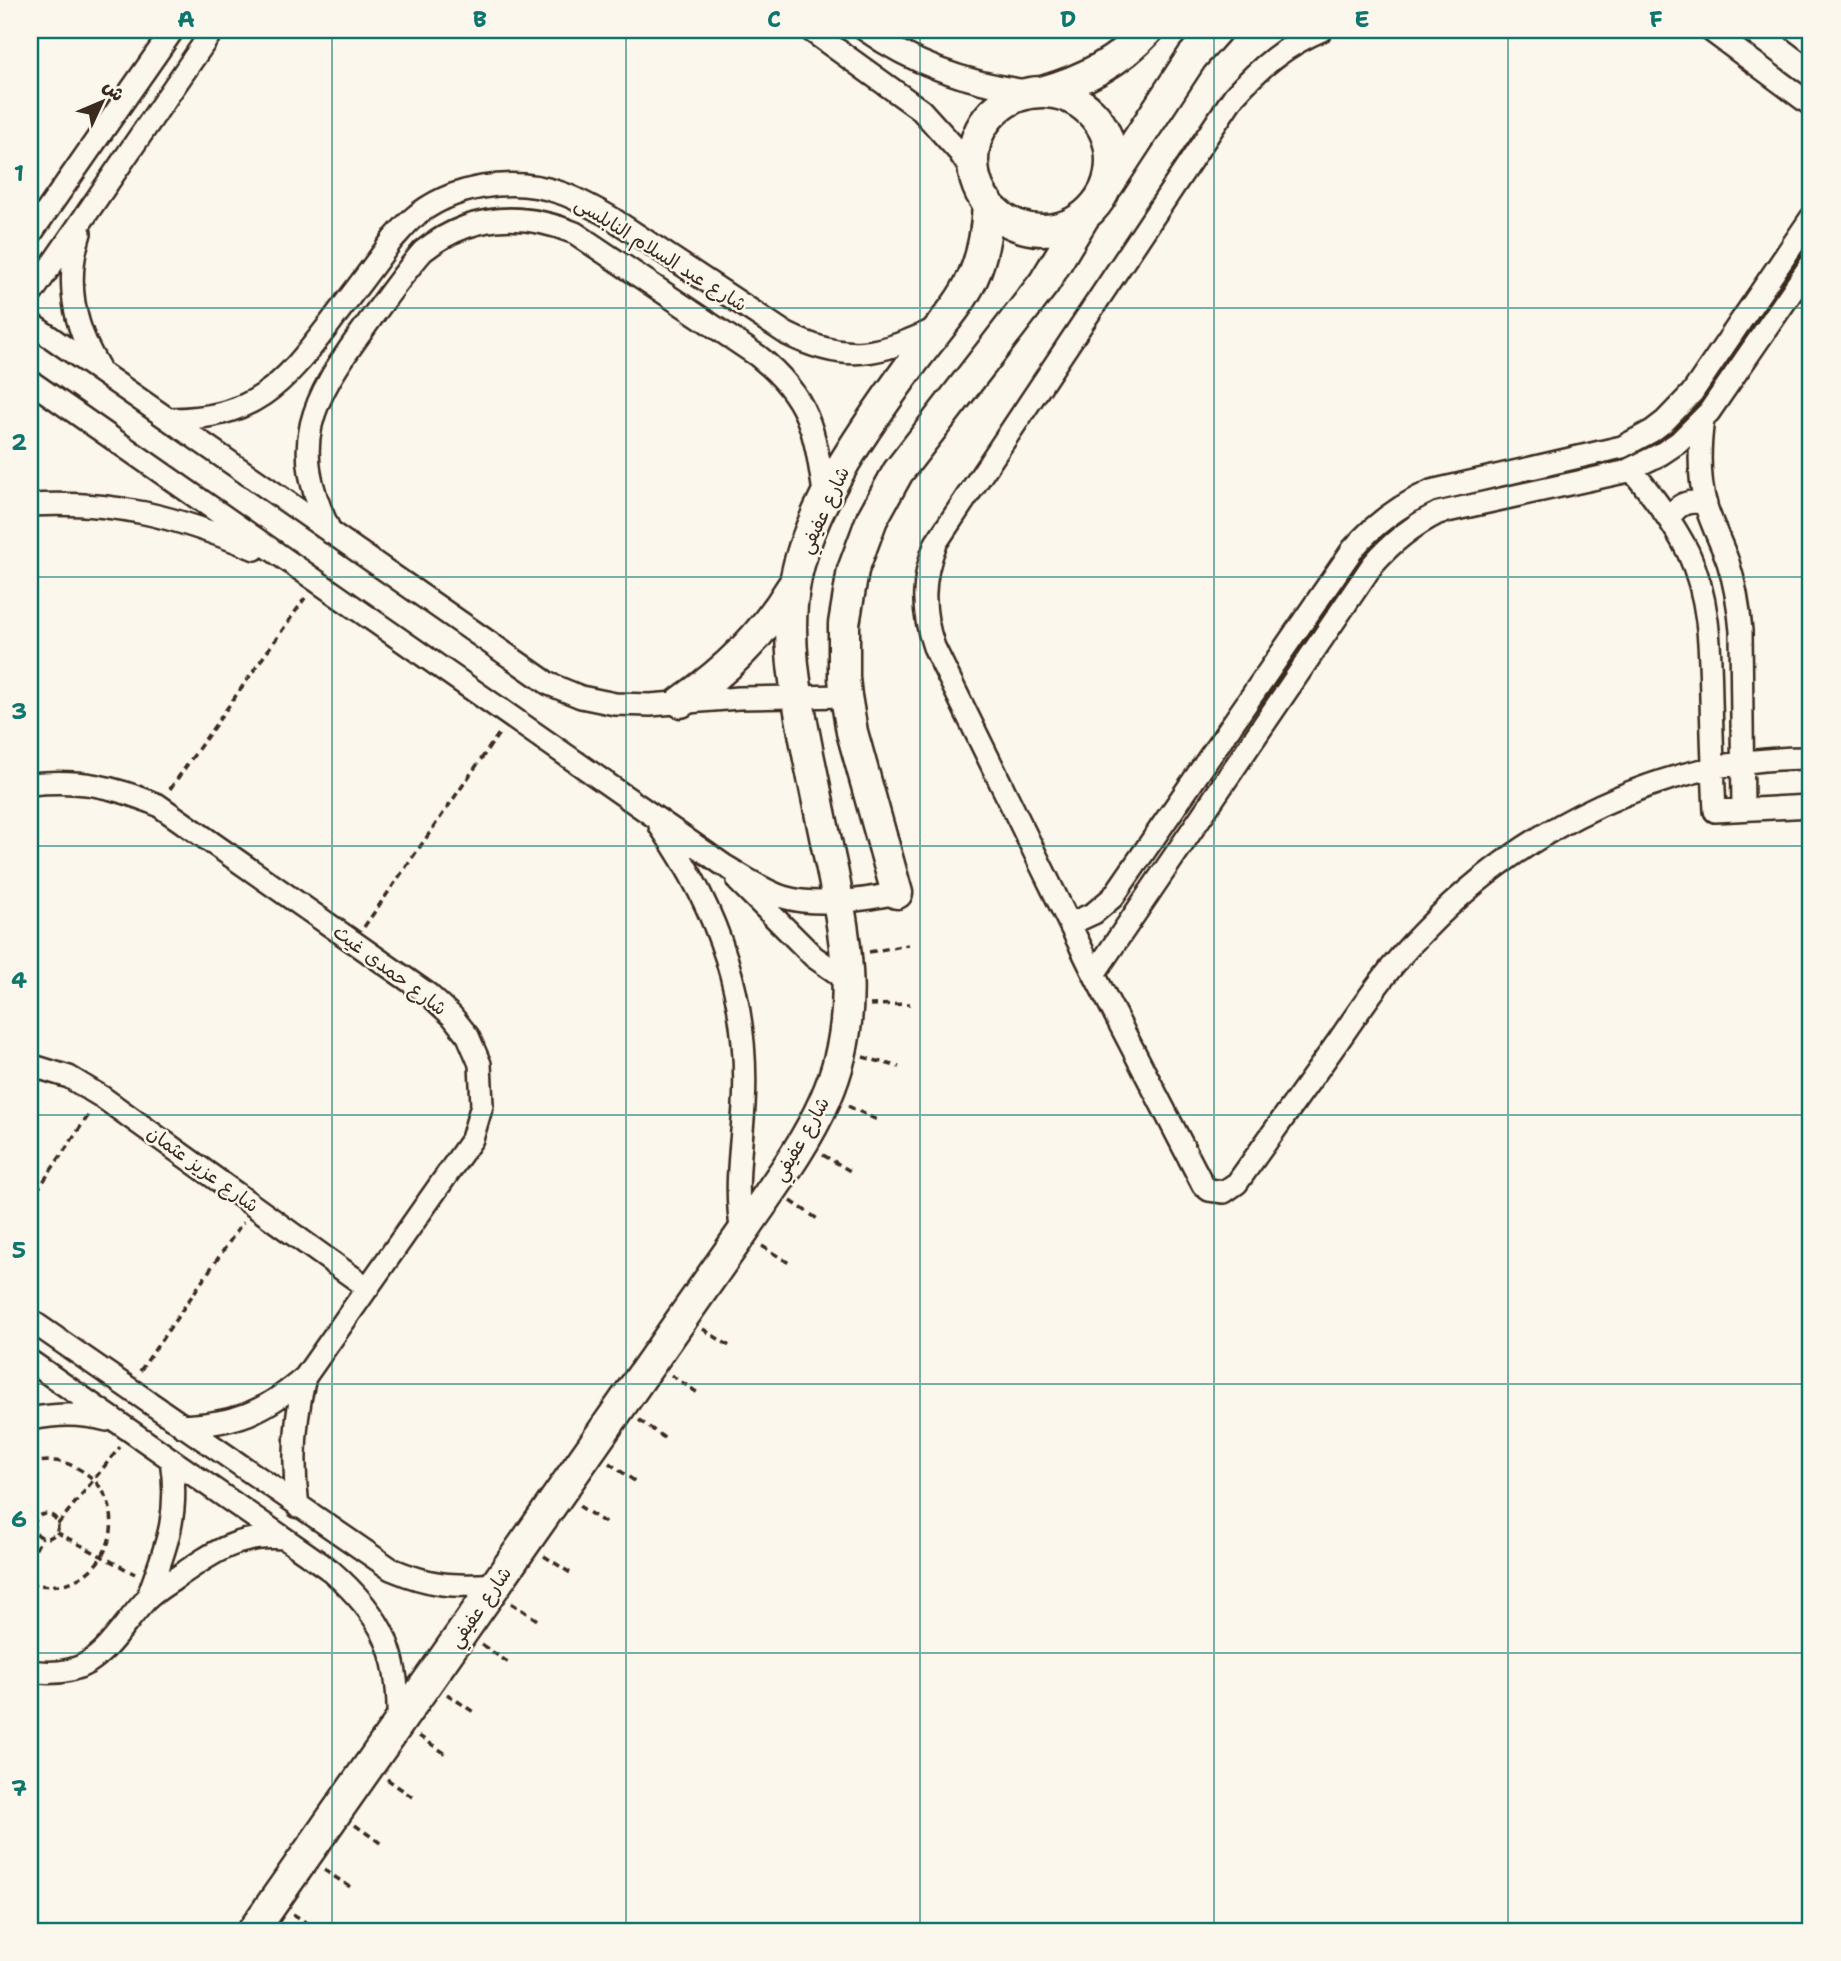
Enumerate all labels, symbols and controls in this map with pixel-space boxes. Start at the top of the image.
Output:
text: A [177,4,195,34]
text: B [473,4,487,34]
text: C [767,4,781,34]
text: D [1060,4,1076,34]
text: E [1354,4,1370,34]
text: F [1649,4,1663,34]
north arrow [66,66,136,136]
text: ش [98,74,130,107]
text: 1 [14,158,24,188]
street label: شارع عبد السلام النابلسى [569,191,752,319]
text: 2 [11,427,27,457]
street label: شارع عفيفي [793,462,859,559]
text: 3 [11,696,27,726]
street label: شارع حمدى غيث [327,919,452,1022]
text: 4 [11,965,27,995]
street label: شارع عفيفي [767,1092,839,1188]
street label: شارع عزيز عثمان [142,1120,264,1219]
text: 5 [12,1235,26,1265]
text: 6 [11,1504,27,1534]
street label: شارع عفيفي [443,1562,520,1655]
text: 7 [11,1773,27,1803]

